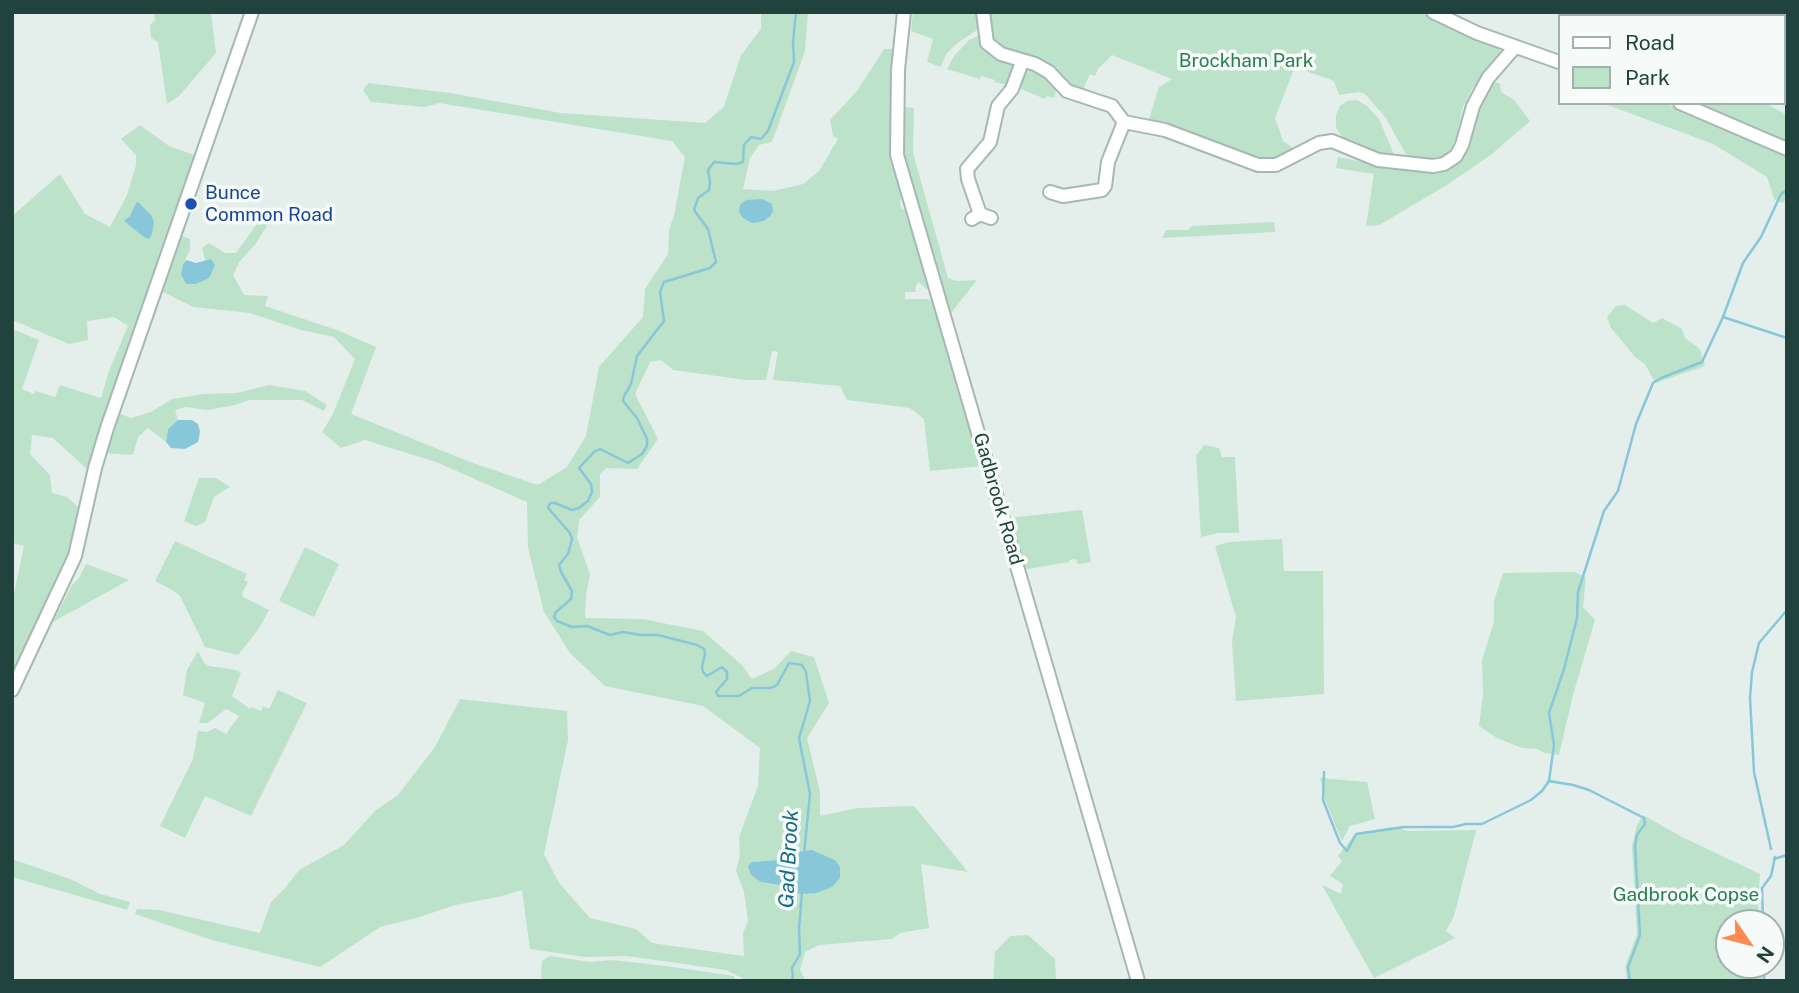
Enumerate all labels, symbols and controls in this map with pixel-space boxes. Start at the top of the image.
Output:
legend [1558,14,1785,105]
text: Road [1625,30,1675,55]
park label: Brockham Park [1179,50,1313,72]
text: Park [1625,65,1670,90]
place label: Bunce Common Road [205,182,333,226]
marker: Bunce Common Road [183,196,199,212]
street label: Gadbrook Road [968,430,1028,568]
water label: Gad Brook [774,809,804,909]
park label: Gadbrook Copse [1613,884,1759,906]
north arrow [1715,909,1785,979]
text: N [1752,942,1779,967]

